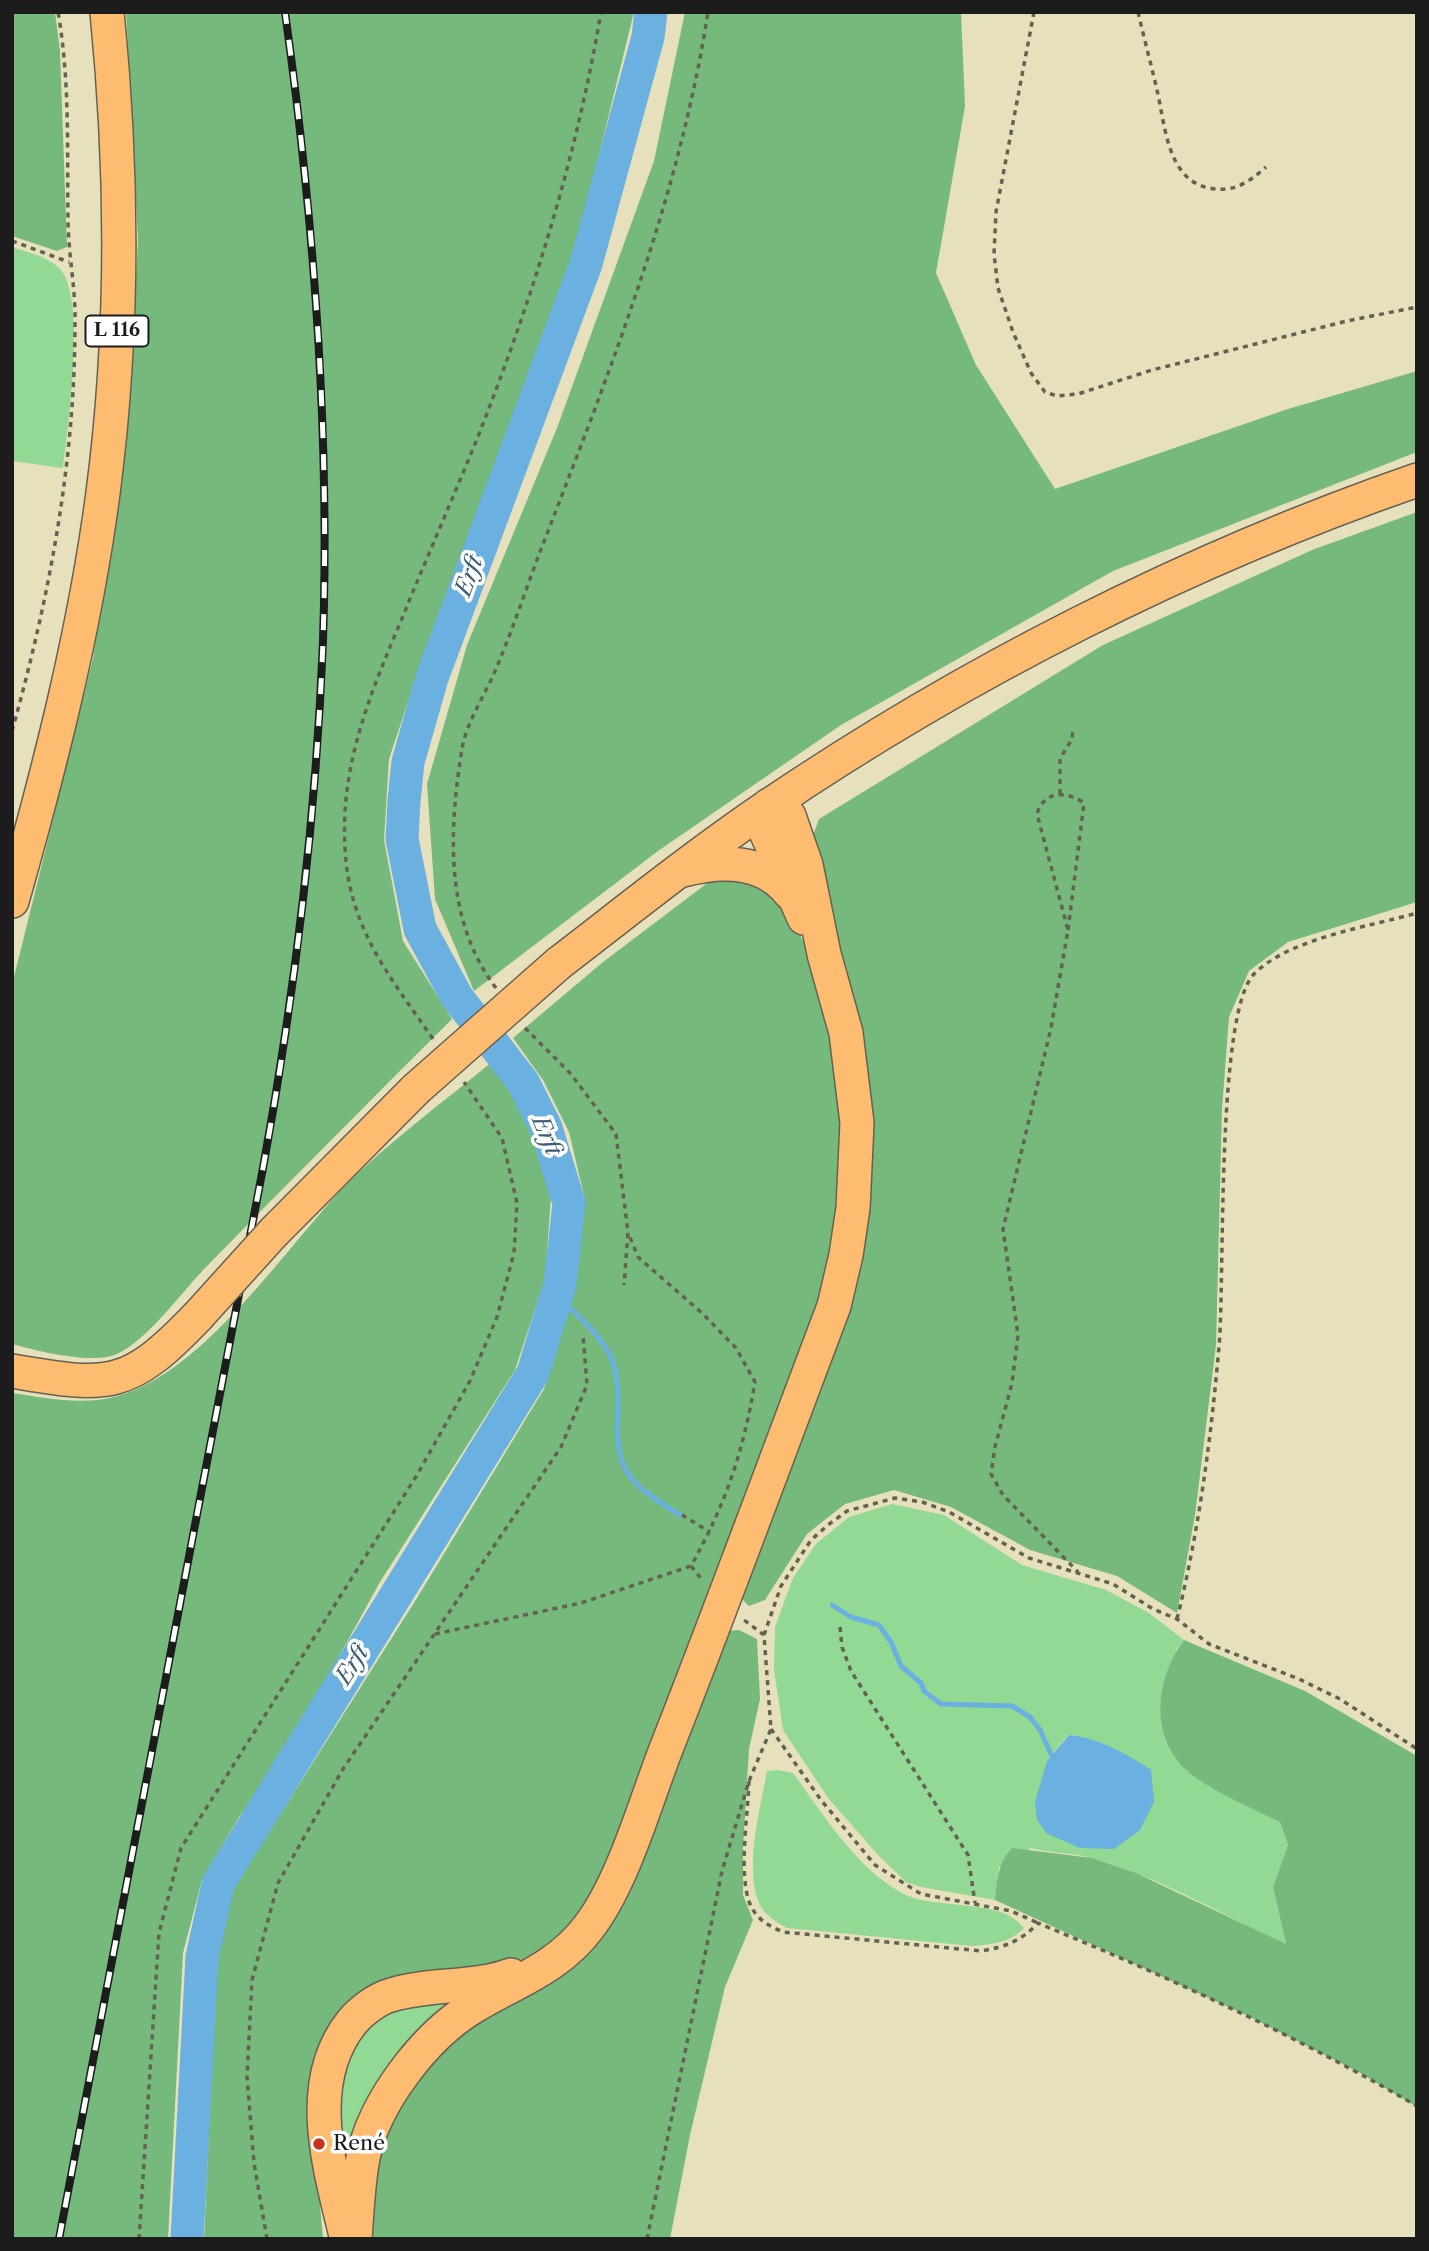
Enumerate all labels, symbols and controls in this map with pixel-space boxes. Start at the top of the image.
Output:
road number: L 116 [86,316,148,346]
water label: Erft [450,552,490,600]
water label: Erft [525,1112,567,1160]
water label: Erft [330,1640,376,1690]
place label: René [333,2131,385,2157]
marker: René [311,2136,327,2152]

